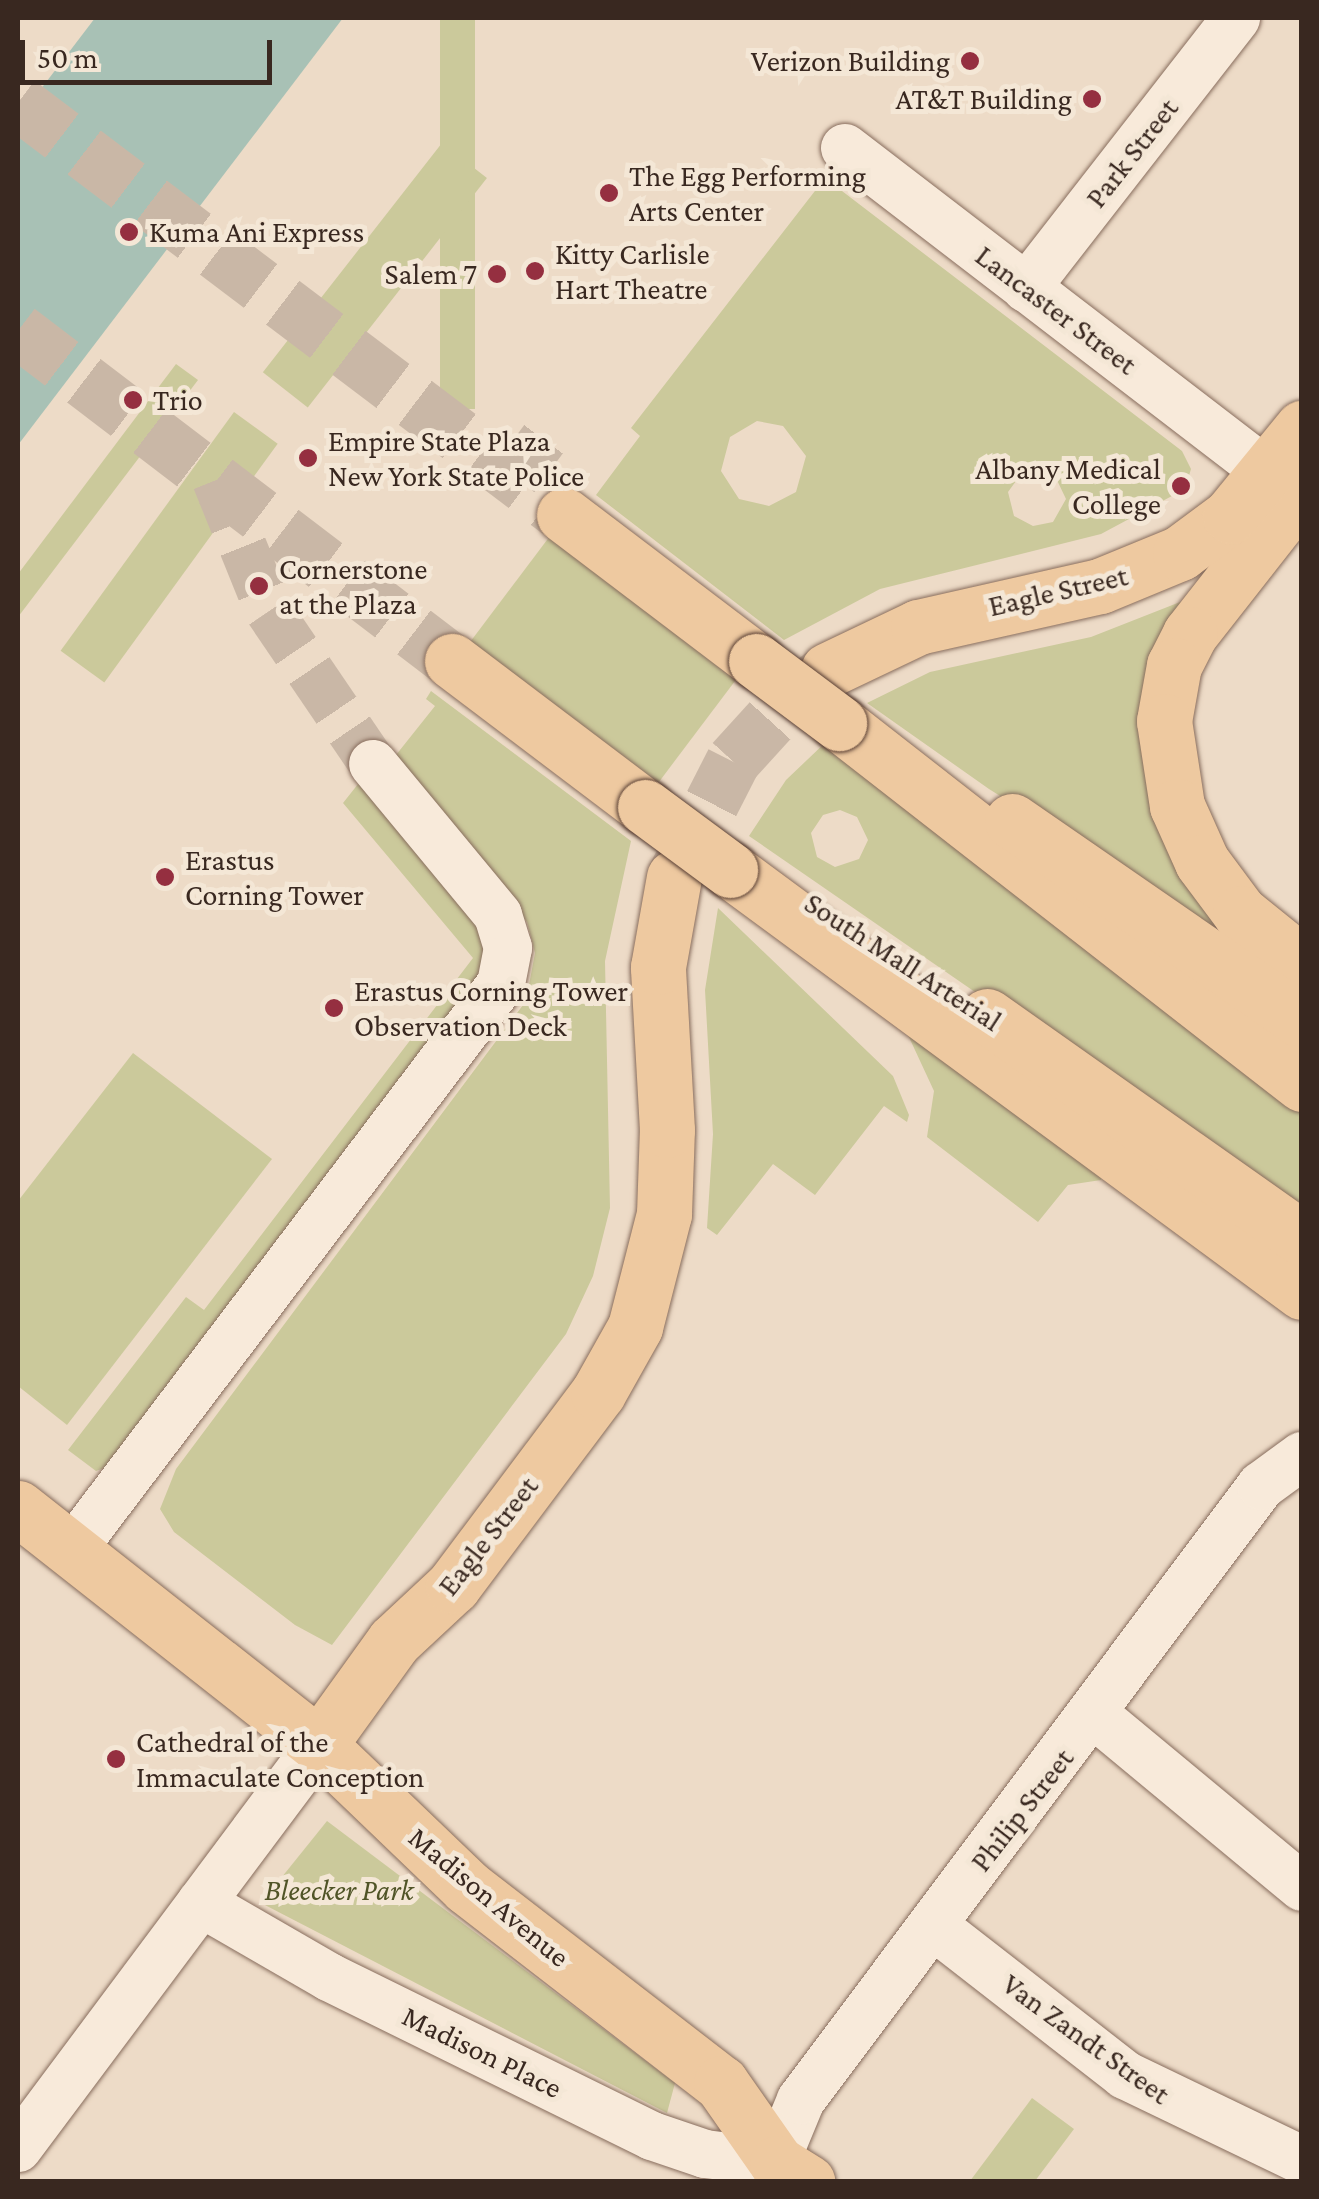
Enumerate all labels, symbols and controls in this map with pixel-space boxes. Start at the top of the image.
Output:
scale bar [25,20,278,82]
text: 50 m [37,41,98,74]
place label: Verizon Building [751,43,950,79]
marker: Verizon Building [959,50,981,72]
place label: AT&T Building [895,81,1072,117]
marker: AT&T Building [1081,88,1103,110]
street label: Park Street [1078,91,1186,215]
place label: The Egg Performing Arts Center [629,158,866,228]
marker: The Egg Performing Arts Center [598,182,620,204]
place label: Kuma Ani Express [149,214,364,250]
marker: Kuma Ani Express [118,221,140,243]
place label: Kitty Carlisle Hart Theatre [555,236,710,306]
street label: Lancaster Street [968,238,1144,382]
place label: Salem 7 [384,256,477,292]
marker: Kitty Carlisle Hart Theatre [524,260,546,282]
marker: Salem 7 [486,263,508,285]
place label: Trio [153,382,203,418]
marker: Trio [122,389,144,411]
place label: Empire State Plaza New York State Police [328,423,584,494]
marker: Empire State Plaza New York State Police [297,447,319,469]
place label: Albany Medical College [975,451,1161,522]
marker: Albany Medical College [1170,475,1192,497]
place label: Cornerstone at the Plaza [279,551,428,622]
street label: Eagle Street [985,558,1131,624]
marker: Cornerstone at the Plaza [248,575,270,597]
place label: Erastus Corning Tower [185,842,364,912]
marker: Erastus Corning Tower [154,866,176,888]
street label: South Mall Arterial [798,885,1008,1039]
place label: Erastus Corning Tower Observation Deck [354,973,628,1044]
marker: Erastus Corning Tower Observation Deck [323,997,345,1019]
street label: Eagle Street [430,1469,546,1603]
place label: Cathedral of the Immaculate Conception [136,1724,424,1794]
street label: Philip Street [963,1741,1081,1879]
marker: Cathedral of the Immaculate Conception [105,1748,127,1770]
street label: Madison Avenue [401,1819,577,1975]
park label: Bleecker Park [264,1872,414,1908]
street label: Van Zandt Street [995,1966,1177,2112]
street label: Madison Place [396,1998,568,2106]

